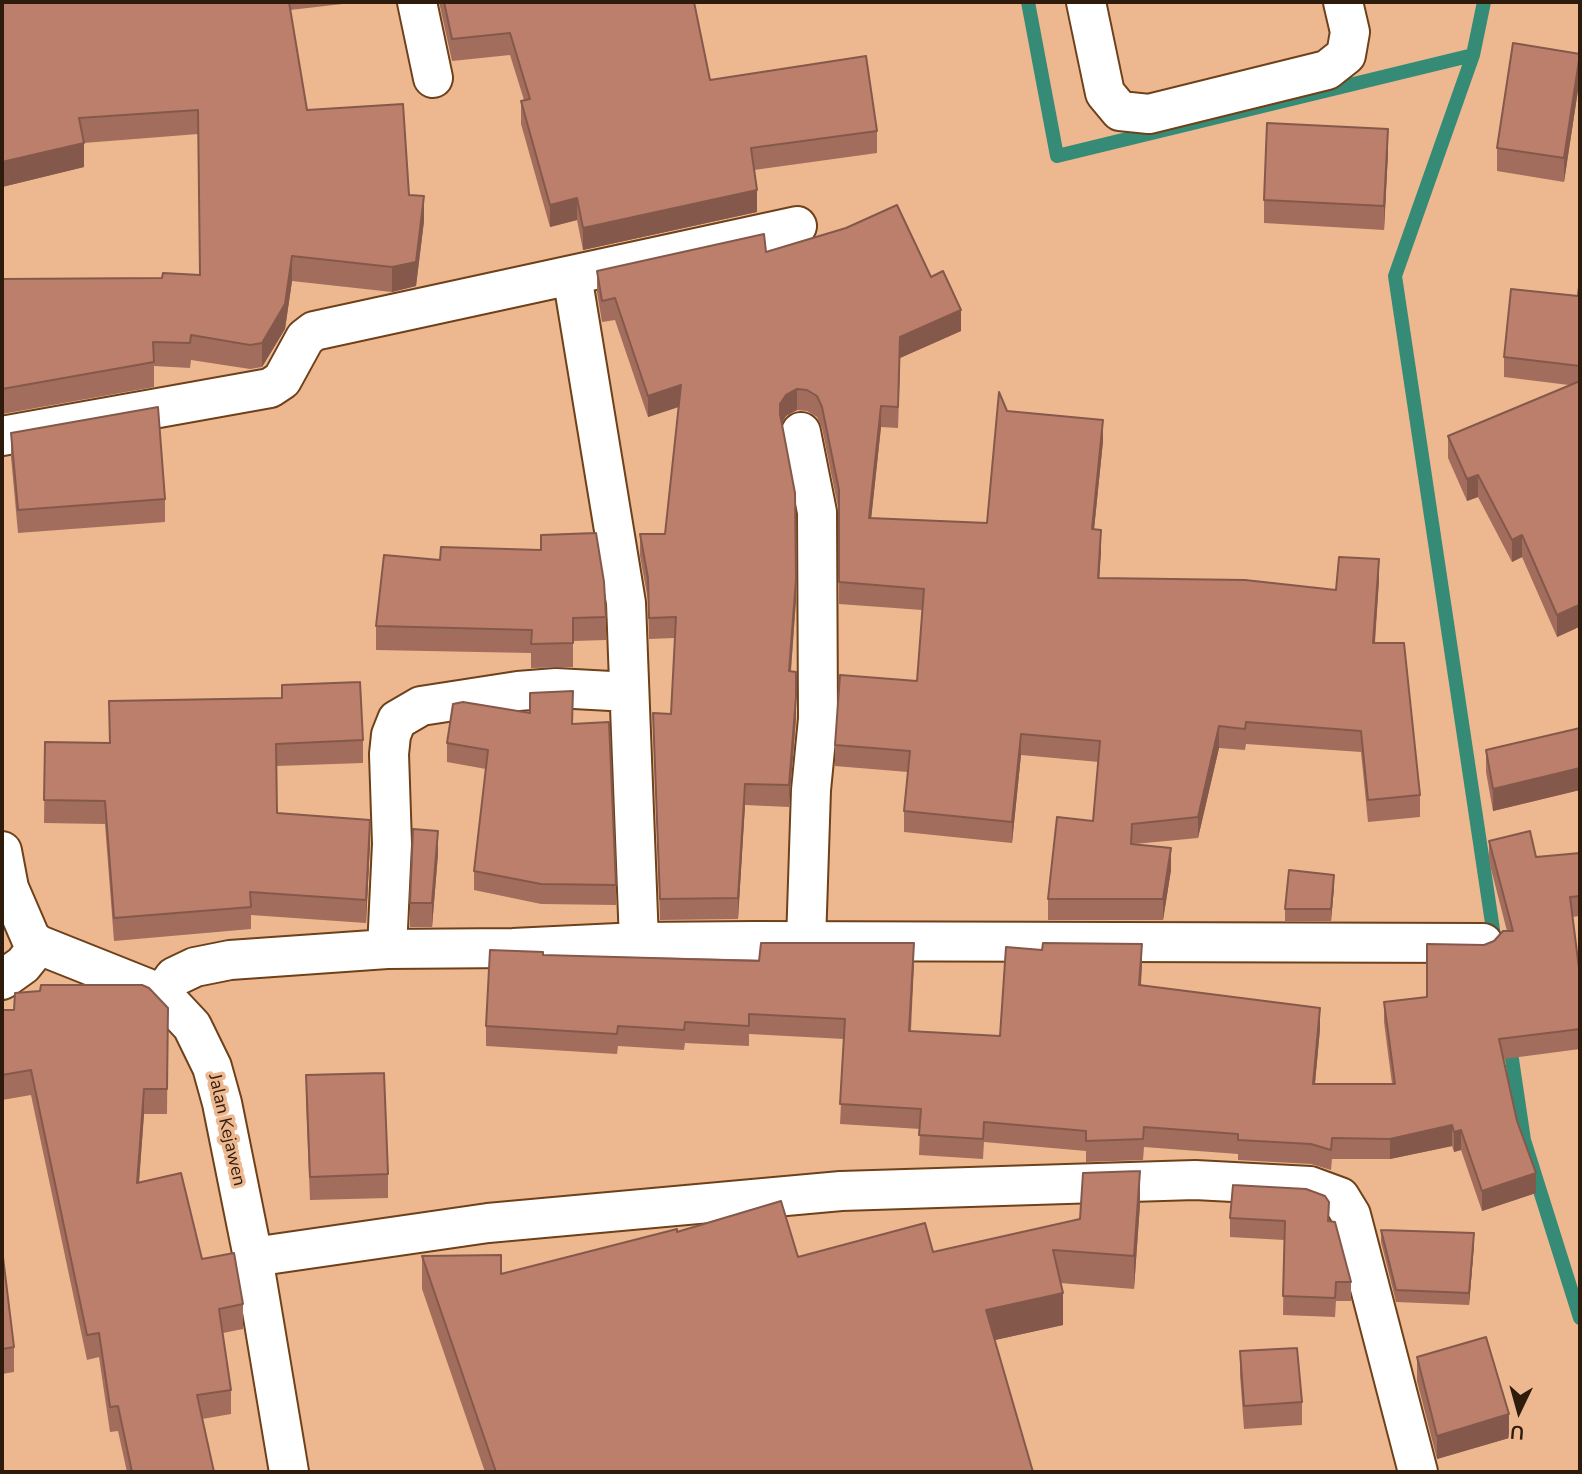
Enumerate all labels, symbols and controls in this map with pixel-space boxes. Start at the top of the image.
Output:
street label: Jalan Kejawen [203,1072,249,1188]
north arrow [1484,1376,1554,1446]
text: U [1509,1418,1525,1445]

